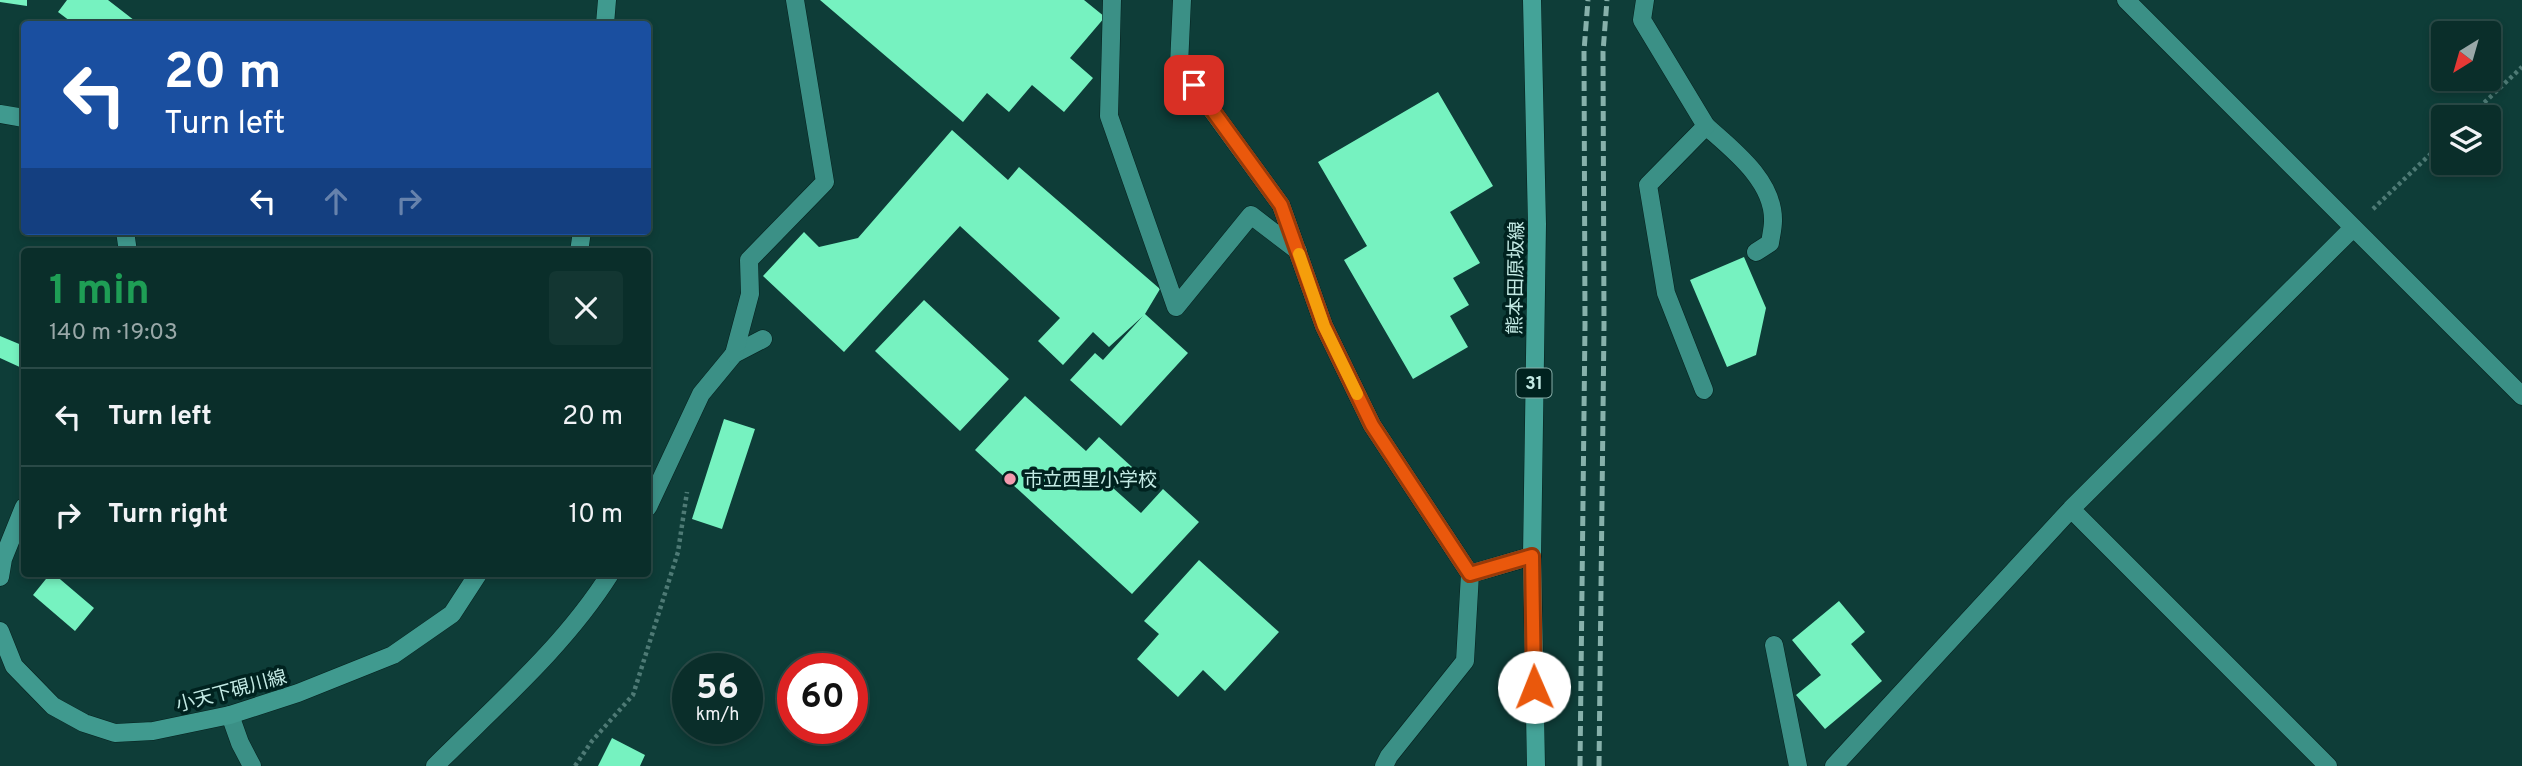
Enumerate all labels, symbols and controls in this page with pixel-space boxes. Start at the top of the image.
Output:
north arrow [2431,21,2501,91]
map controls [2431,21,2501,175]
text: 20 m [164,44,281,106]
icon: left [49,49,140,140]
pin [1164,55,1224,115]
icon: arrive [1175,66,1213,104]
text: Turn left [164,105,285,145]
button: layers [2431,105,2501,175]
icon: left [244,182,282,220]
icon: ahead [317,182,355,220]
icon: right [390,182,428,220]
street label: 熊本田原坂線 [1504,221,1530,335]
text: 1 min [49,266,150,319]
button: close [549,271,623,345]
text: 140 m · 19:03 [49,319,178,348]
road number: 31 [1516,368,1552,398]
icon: left [49,398,87,436]
text: Turn left [108,401,212,434]
text: 20 m [562,401,623,434]
place label: 市立西里小学校 [1024,469,1157,493]
marker: 市立西里小学校 [1002,471,1018,487]
icon: right [49,496,87,534]
text: Turn right [108,499,228,532]
text: 10 m [568,499,623,532]
position arrow [1497,650,1571,724]
speed limit sign: 60 [777,653,868,744]
street label: 小天下硯川線 [173,666,290,718]
text: 56 [696,667,739,711]
text: km/h [696,704,739,727]

